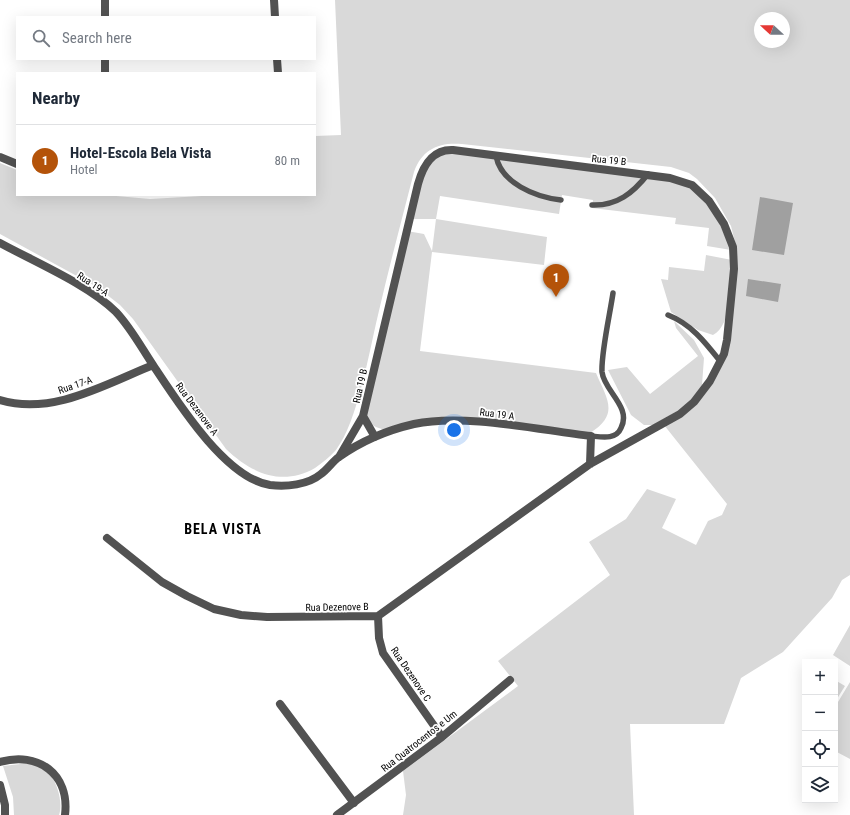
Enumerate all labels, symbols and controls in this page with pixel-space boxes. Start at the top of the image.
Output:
north arrow [754,12,790,48]
search box [16,16,316,60]
icon: search [30,27,52,49]
text: Search here [62,29,132,47]
text: Nearby [32,88,80,108]
text: Hotel-Escola Bela Vista [70,144,211,162]
text: 1 [42,153,48,168]
text: 80 m [274,153,300,168]
street label: Rua 19 B [591,153,627,167]
text: Hotel [70,162,98,177]
pin: 1 [543,264,569,297]
street label: Rua 19-A [75,270,111,298]
street label: Rua 19 B [351,368,369,404]
street label: Rua 17-A [56,374,94,396]
street label: Rua Dezenove A [174,380,221,438]
street label: Rua 19 A [479,406,515,422]
your location [444,420,464,440]
district label: BELA VISTA [184,521,262,537]
street label: Rua Dezenove B [305,601,369,613]
street label: Rua Dezenove C [389,645,433,704]
map controls [802,659,838,803]
button: + [802,659,838,695]
button: − [802,695,838,731]
street label: Rua Quatrocentos e Um [379,708,459,774]
button: locate [802,731,838,767]
button: layers [802,767,838,803]

